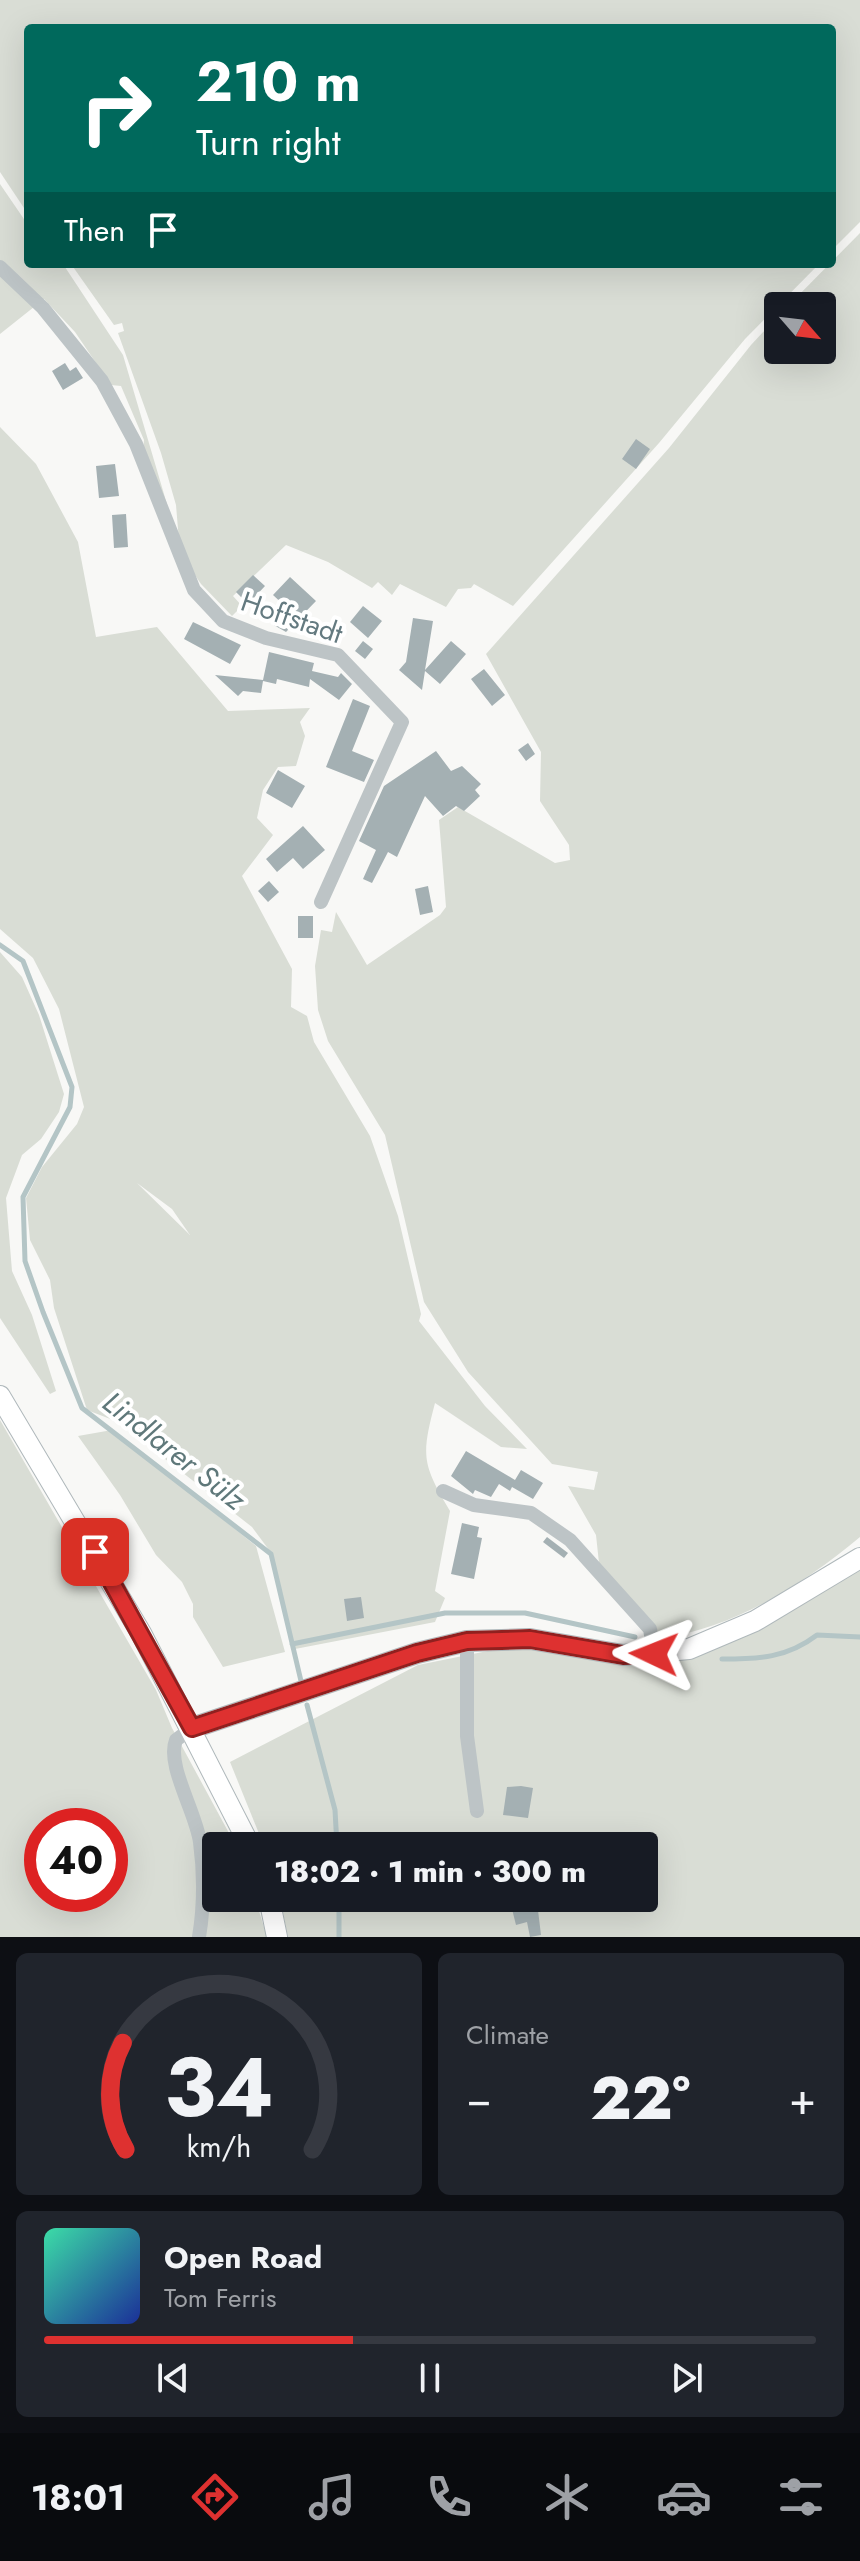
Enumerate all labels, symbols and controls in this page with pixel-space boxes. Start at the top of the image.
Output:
text: 210 m [196,41,361,122]
icon: right [64,56,168,160]
text: Turn right [196,116,341,168]
icon: arrive [141,208,185,252]
text: Then [64,209,125,252]
north arrow [764,292,836,364]
map controls [764,292,836,364]
street label: Hoffstadt [235,581,349,654]
water label: Lindlarer Sülz [94,1381,256,1521]
pin [61,1518,129,1586]
icon: arrive [73,1530,117,1574]
position arrow [612,1612,696,1696]
speed limit sign: 40 [24,1808,128,1912]
text: 18:02 · 1 min · 300 m [274,1850,586,1893]
text: Climate [466,2016,549,2054]
text: 34 [164,2027,274,2147]
text: 22° [590,2055,690,2142]
text: − [466,2067,492,2131]
text: + [789,2067,816,2131]
text: km/h [187,2126,251,2168]
text: Open Road [164,2236,322,2279]
text: Tom Ferris [164,2279,276,2317]
icon: previous [151,2356,195,2400]
icon: pause [408,2356,452,2400]
icon: next [665,2356,709,2400]
icon: directions [187,2469,243,2525]
icon: music [304,2469,360,2525]
icon: phone [421,2469,477,2525]
icon: climate [539,2469,595,2525]
icon: car [656,2469,712,2525]
icon: filters [773,2469,829,2525]
text: 18:01 [31,2471,125,2523]

